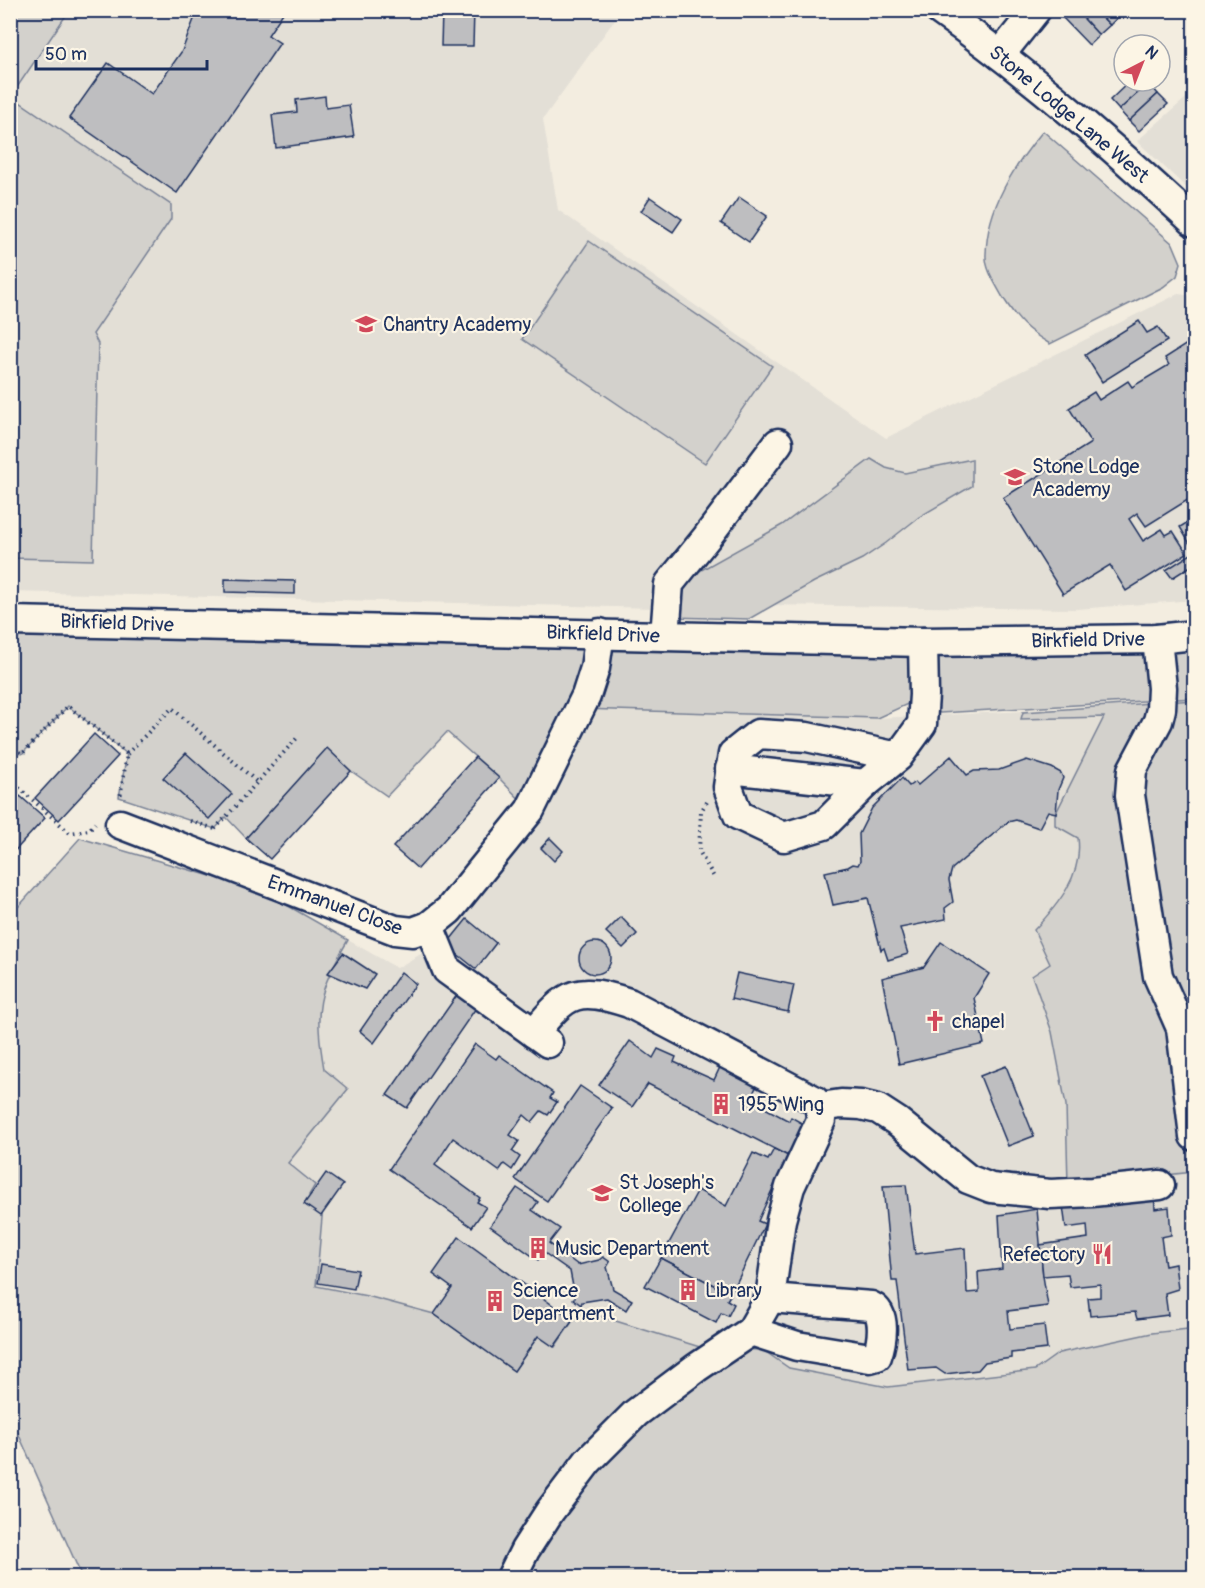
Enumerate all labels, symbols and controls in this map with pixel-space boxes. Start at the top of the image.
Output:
scale bar [36,33,207,71]
north arrow [1112,33,1172,93]
street label: Stone Lodge Lane West [984,40,1155,189]
text: N [1141,42,1162,64]
text: 50 m [45,43,87,66]
school or university icon: Chantry Academy [354,312,378,336]
place label: Chantry Academy [383,312,531,337]
place label: Stone Lodge Academy [1032,454,1140,502]
school or university icon: Stone Lodge Academy [1003,465,1027,489]
street label: Birkfield Drive [60,609,174,637]
street label: Birkfield Drive [546,620,660,648]
street label: Birkfield Drive [1031,627,1145,653]
street label: Emmanuel Close [264,869,406,941]
church icon: chapel [923,1009,947,1033]
place label: chapel [952,1009,1005,1034]
building icon: 1955 Wing [709,1092,733,1116]
place label: 1955 Wing [738,1092,824,1117]
place label: St Joseph's College [619,1170,714,1218]
school or university icon: St Joseph's College [590,1181,614,1205]
building icon: Music Department [526,1236,550,1260]
place label: Music Department [555,1236,710,1261]
place label: Refectory [1002,1242,1085,1267]
restaurant icon: Refectory [1090,1242,1114,1266]
place label: Science Department [512,1278,616,1326]
building icon: Library [676,1278,700,1302]
place label: Library [705,1278,762,1303]
building icon: Science Department [483,1289,507,1313]

